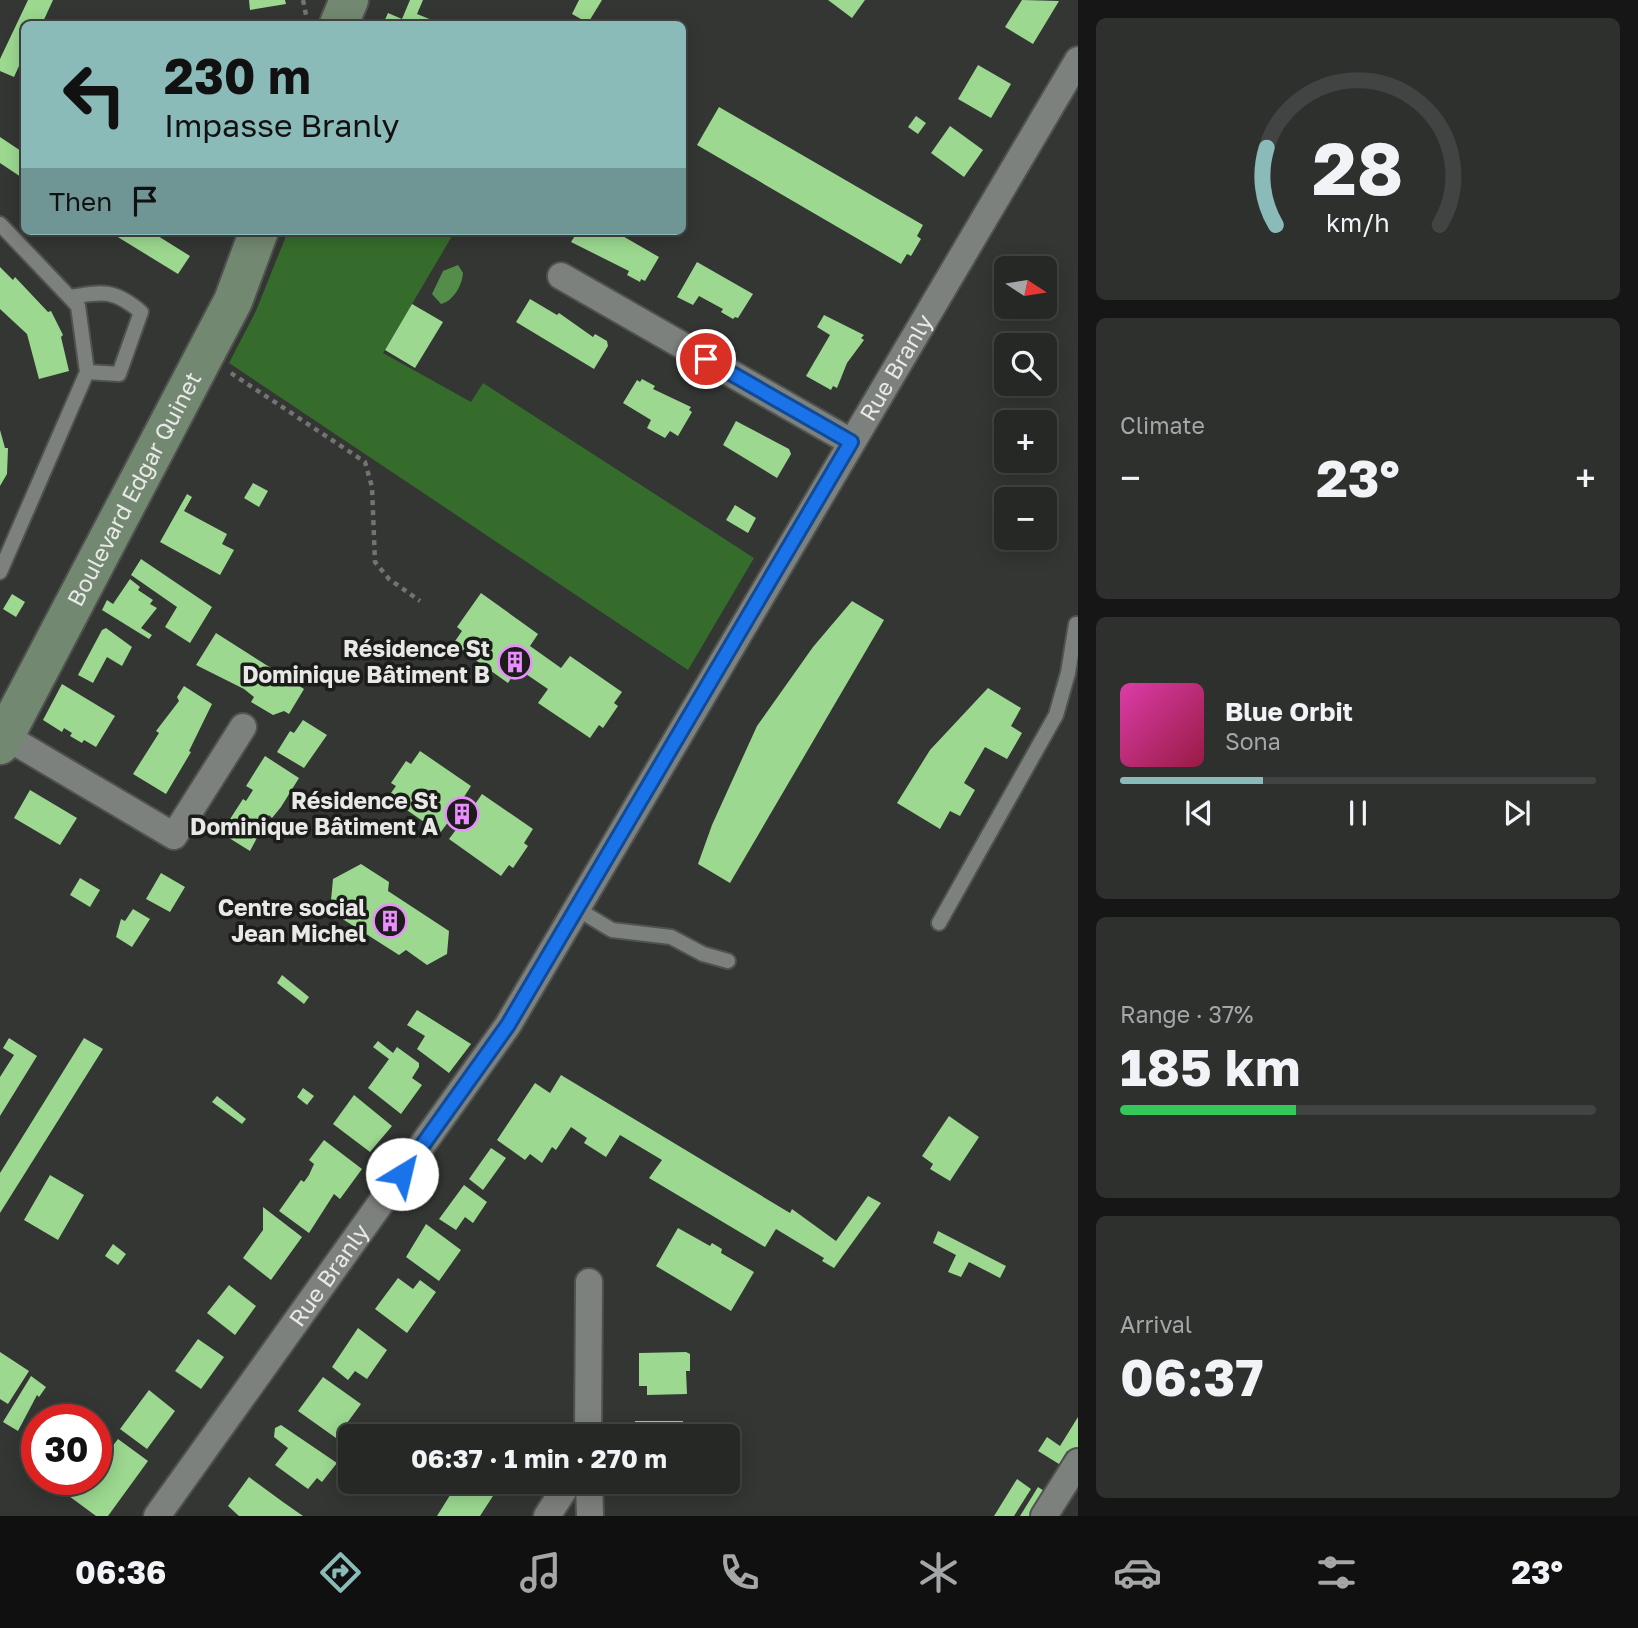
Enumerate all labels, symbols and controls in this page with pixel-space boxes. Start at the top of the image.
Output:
text: 230 m [164,46,311,105]
icon: left [49,49,140,140]
text: Impasse Branly [164,106,400,144]
text: 28 [1313,124,1404,211]
icon: arrive [126,182,164,220]
text: Then [49,186,112,217]
text: km/h [1326,207,1390,238]
north arrow [994,256,1057,318]
map controls [994,256,1057,550]
street label: Rue Branly [853,309,938,426]
pin [676,329,736,389]
button: search [994,333,1057,396]
icon: arrive [687,340,725,378]
street label: Boulevard Edgar Quinet [60,367,206,611]
button: + [994,410,1057,473]
text: Climate [1120,411,1205,439]
text: 23° [1316,446,1400,508]
text: − [1120,455,1141,500]
text: + [1575,455,1596,500]
button: − [994,487,1057,550]
place label: Résidence St Dominique Bâtiment B [242,634,490,688]
building icon: Résidence St Dominique Bâtiment B [496,643,534,681]
text: Blue Orbit [1225,696,1353,727]
text: Sona [1225,727,1281,755]
place label: Résidence St Dominique Bâtiment A [190,786,439,840]
icon: previous [1180,794,1218,832]
icon: pause [1339,794,1377,832]
icon: next [1498,794,1536,832]
building icon: Résidence St Dominique Bâtiment A [443,795,481,833]
place label: Centre social Jean Michel [218,893,366,947]
building icon: Centre social Jean Michel [371,902,409,940]
text: Range · 37% [1120,1000,1253,1028]
text: 185 km [1120,1035,1300,1097]
position arrow [365,1137,439,1211]
street label: Rue Branly [282,1218,374,1331]
text: Arrival [1120,1310,1192,1338]
text: 06:37 [1120,1345,1264,1407]
speed limit sign: 30 [21,1404,112,1495]
text: 06:37 · 1 min · 270 m [411,1443,667,1474]
icon: directions [316,1548,365,1597]
icon: music [516,1548,565,1597]
icon: phone [715,1548,764,1597]
icon: climate [914,1548,963,1597]
icon: car [1113,1548,1162,1597]
icon: filters [1312,1548,1361,1597]
text: 06:36 [75,1553,166,1591]
text: 23° [1511,1553,1563,1591]

